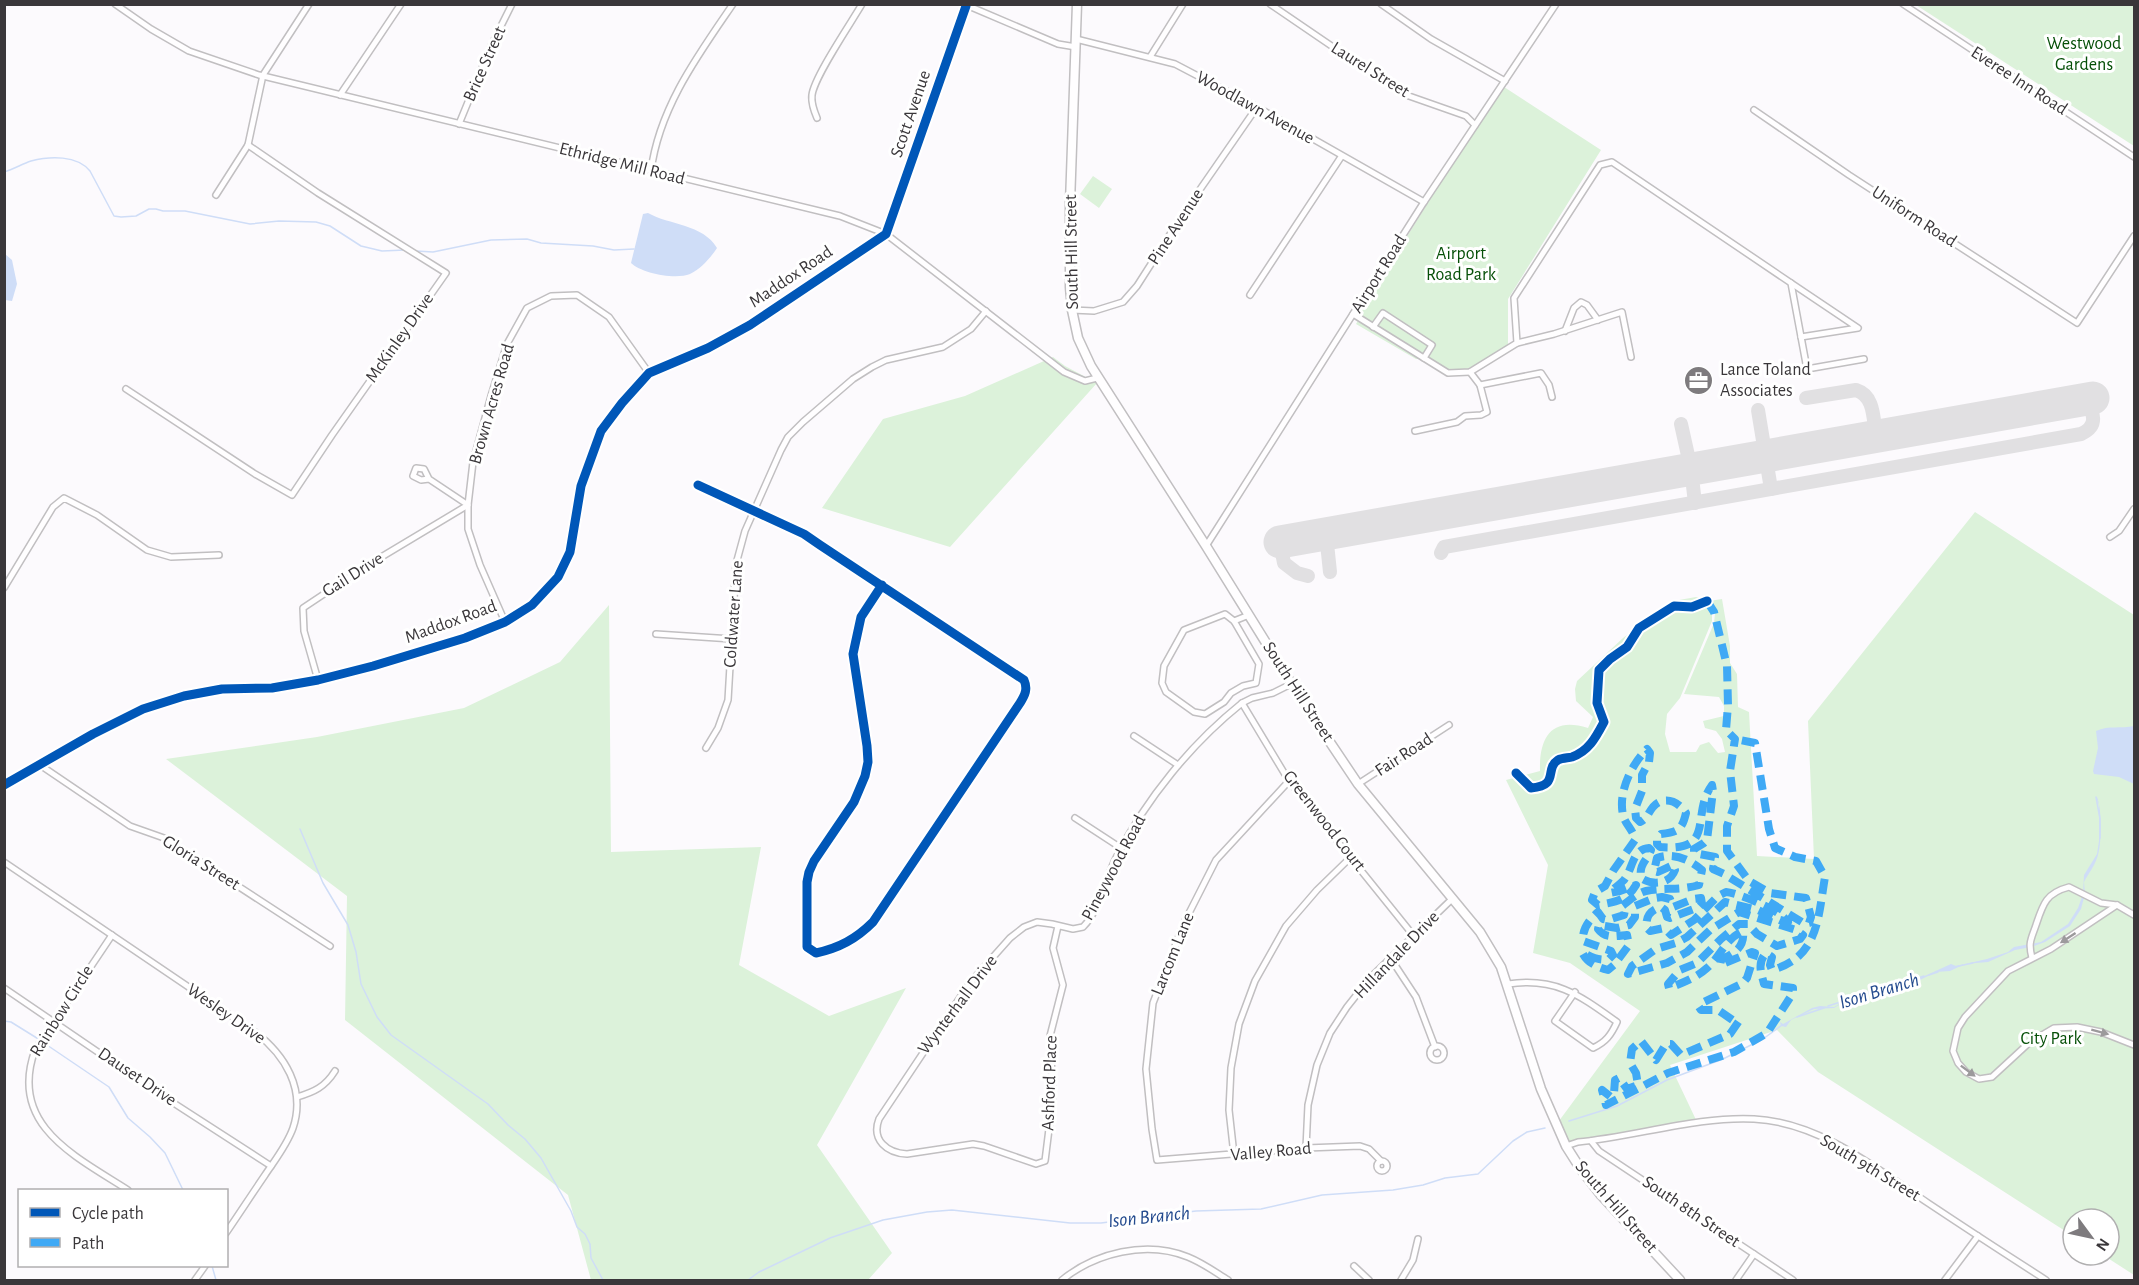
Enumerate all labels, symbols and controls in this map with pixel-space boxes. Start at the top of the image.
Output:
street label: Brice Street [460,23,510,104]
park label: Westwood Gardens [2047,35,2121,74]
street label: Laurel Street [1328,39,1413,101]
street label: Everee Inn Road [1968,43,2070,119]
street label: Scott Avenue [888,68,934,160]
street label: Woodlawn Avenue [1193,68,1317,148]
street label: Ethridge Mill Road [557,140,687,188]
street label: Uniform Road [1868,183,1960,251]
street label: Pine Avenue [1145,186,1207,268]
street label: South Hill Street [1062,194,1082,310]
street label: Airport Road [1348,232,1410,316]
street label: Maddox Road [746,243,836,311]
park label: Airport Road Park [1426,245,1497,284]
street label: McKinley Drive [363,290,437,386]
street label: Brown Acres Road [466,342,518,466]
place label: Lance Toland Associates [1720,361,1811,400]
office icon: Lance Toland Associates [1683,364,1715,396]
street label: Gail Drive [319,549,387,601]
street label: Coldwater Lane [721,560,747,668]
street label: Maddox Road [403,597,499,647]
street label: South Hill Street [1259,639,1337,745]
street label: Fair Road [1372,730,1436,780]
street label: Greenwood Court [1279,767,1369,875]
street label: Pineywood Road [1079,812,1149,924]
street label: Gloria Street [159,832,243,894]
street label: Hillandale Drive [1351,908,1443,1002]
street label: Larcom Lane [1148,910,1198,998]
one-way arrow [2060,932,2076,943]
street label: Wynterhall Drive [915,952,1001,1058]
street label: Rainbow Circle [27,962,97,1060]
water label: Ison Branch [1837,969,1921,1013]
street label: Wesley Drive [184,981,268,1047]
one-way arrow [2090,1028,2109,1038]
park label: City Park [2020,1030,2082,1048]
street label: Ashford Place [1039,1035,1061,1131]
street label: Dauset Drive [95,1044,179,1110]
one-way arrow [1961,1065,1976,1077]
street label: South 9th Street [1817,1131,1923,1205]
street label: Valley Road [1230,1139,1312,1165]
street label: South Hill Street [1571,1158,1661,1257]
street label: South 8th Street [1639,1173,1743,1251]
legend [18,1189,228,1267]
water label: Ison Branch [1107,1203,1191,1231]
text: Cycle path [72,1205,144,1223]
north arrow [2061,1207,2121,1267]
text: Path [72,1235,104,1253]
text: N [2093,1236,2112,1254]

